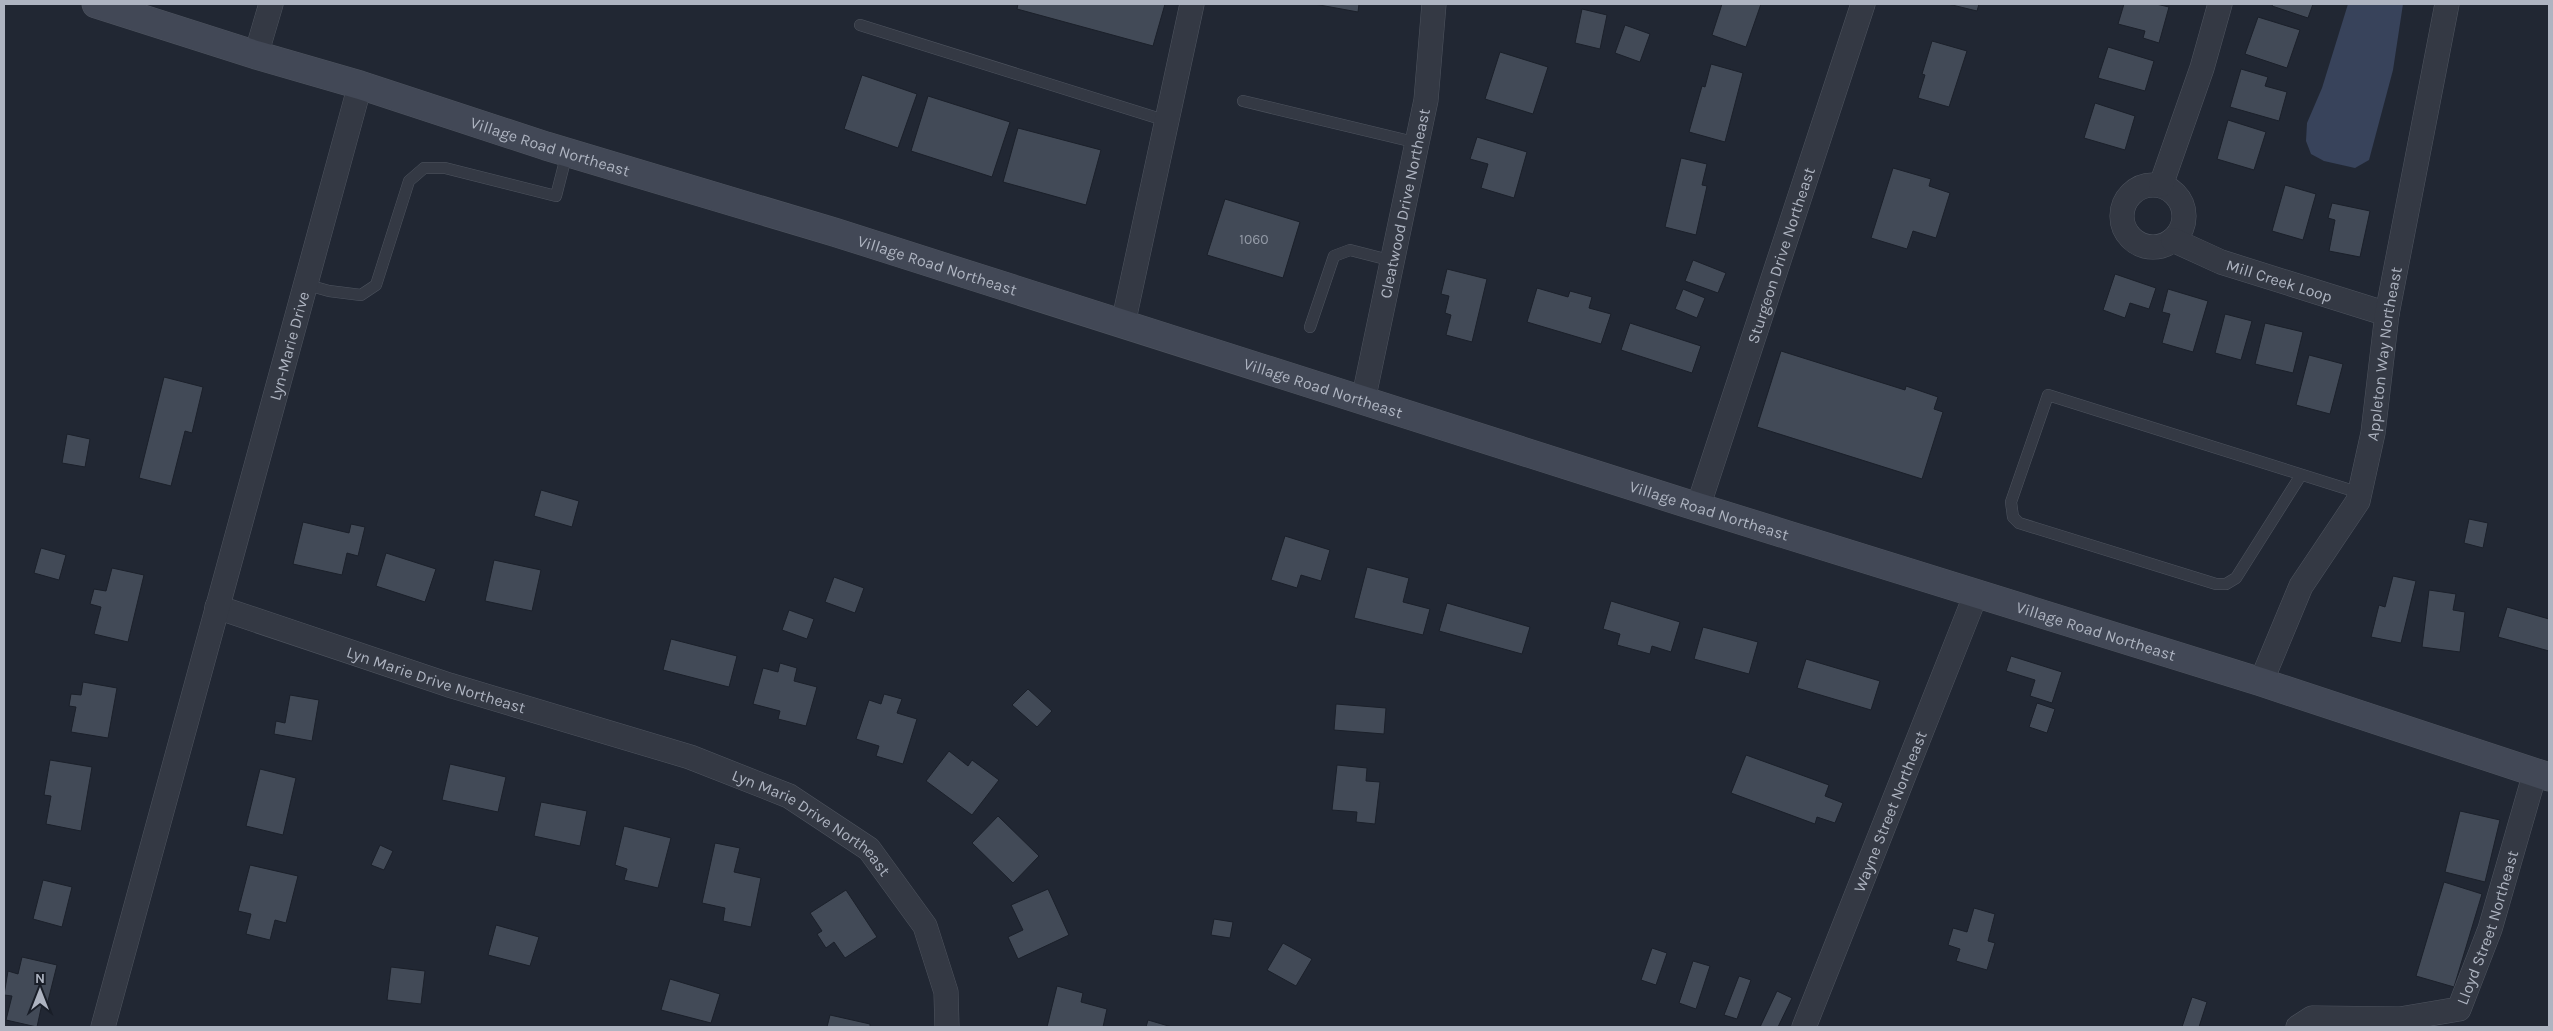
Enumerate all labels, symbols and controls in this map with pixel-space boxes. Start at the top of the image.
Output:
street label: Cleatwood Drive Northeast [1375,107,1434,300]
street label: Village Road Northeast [468,112,632,180]
street label: Sturgeon Drive Northeast [1743,165,1818,346]
street label: Village Road Northeast [855,231,1019,299]
house number: 1060 [1239,231,1269,248]
street label: Mill Creek Loop [2224,255,2335,306]
street label: Appleton Way Northeast [2362,265,2405,443]
street label: Lyn-Marie Drive [265,289,313,402]
street label: Village Road Northeast [1241,354,1405,422]
street label: Village Road Northeast [1627,476,1791,544]
street label: Village Road Northeast [2014,597,2178,664]
street label: Lyn Marie Drive Northeast [344,642,528,717]
street label: Wayne Street Northeast [1849,728,1930,895]
street label: Lyn Marie Drive Northeast [730,765,895,879]
street label: Lloyd Street Northeast [2452,848,2522,1007]
north arrow [15,966,65,1016]
text: N [35,970,45,987]

